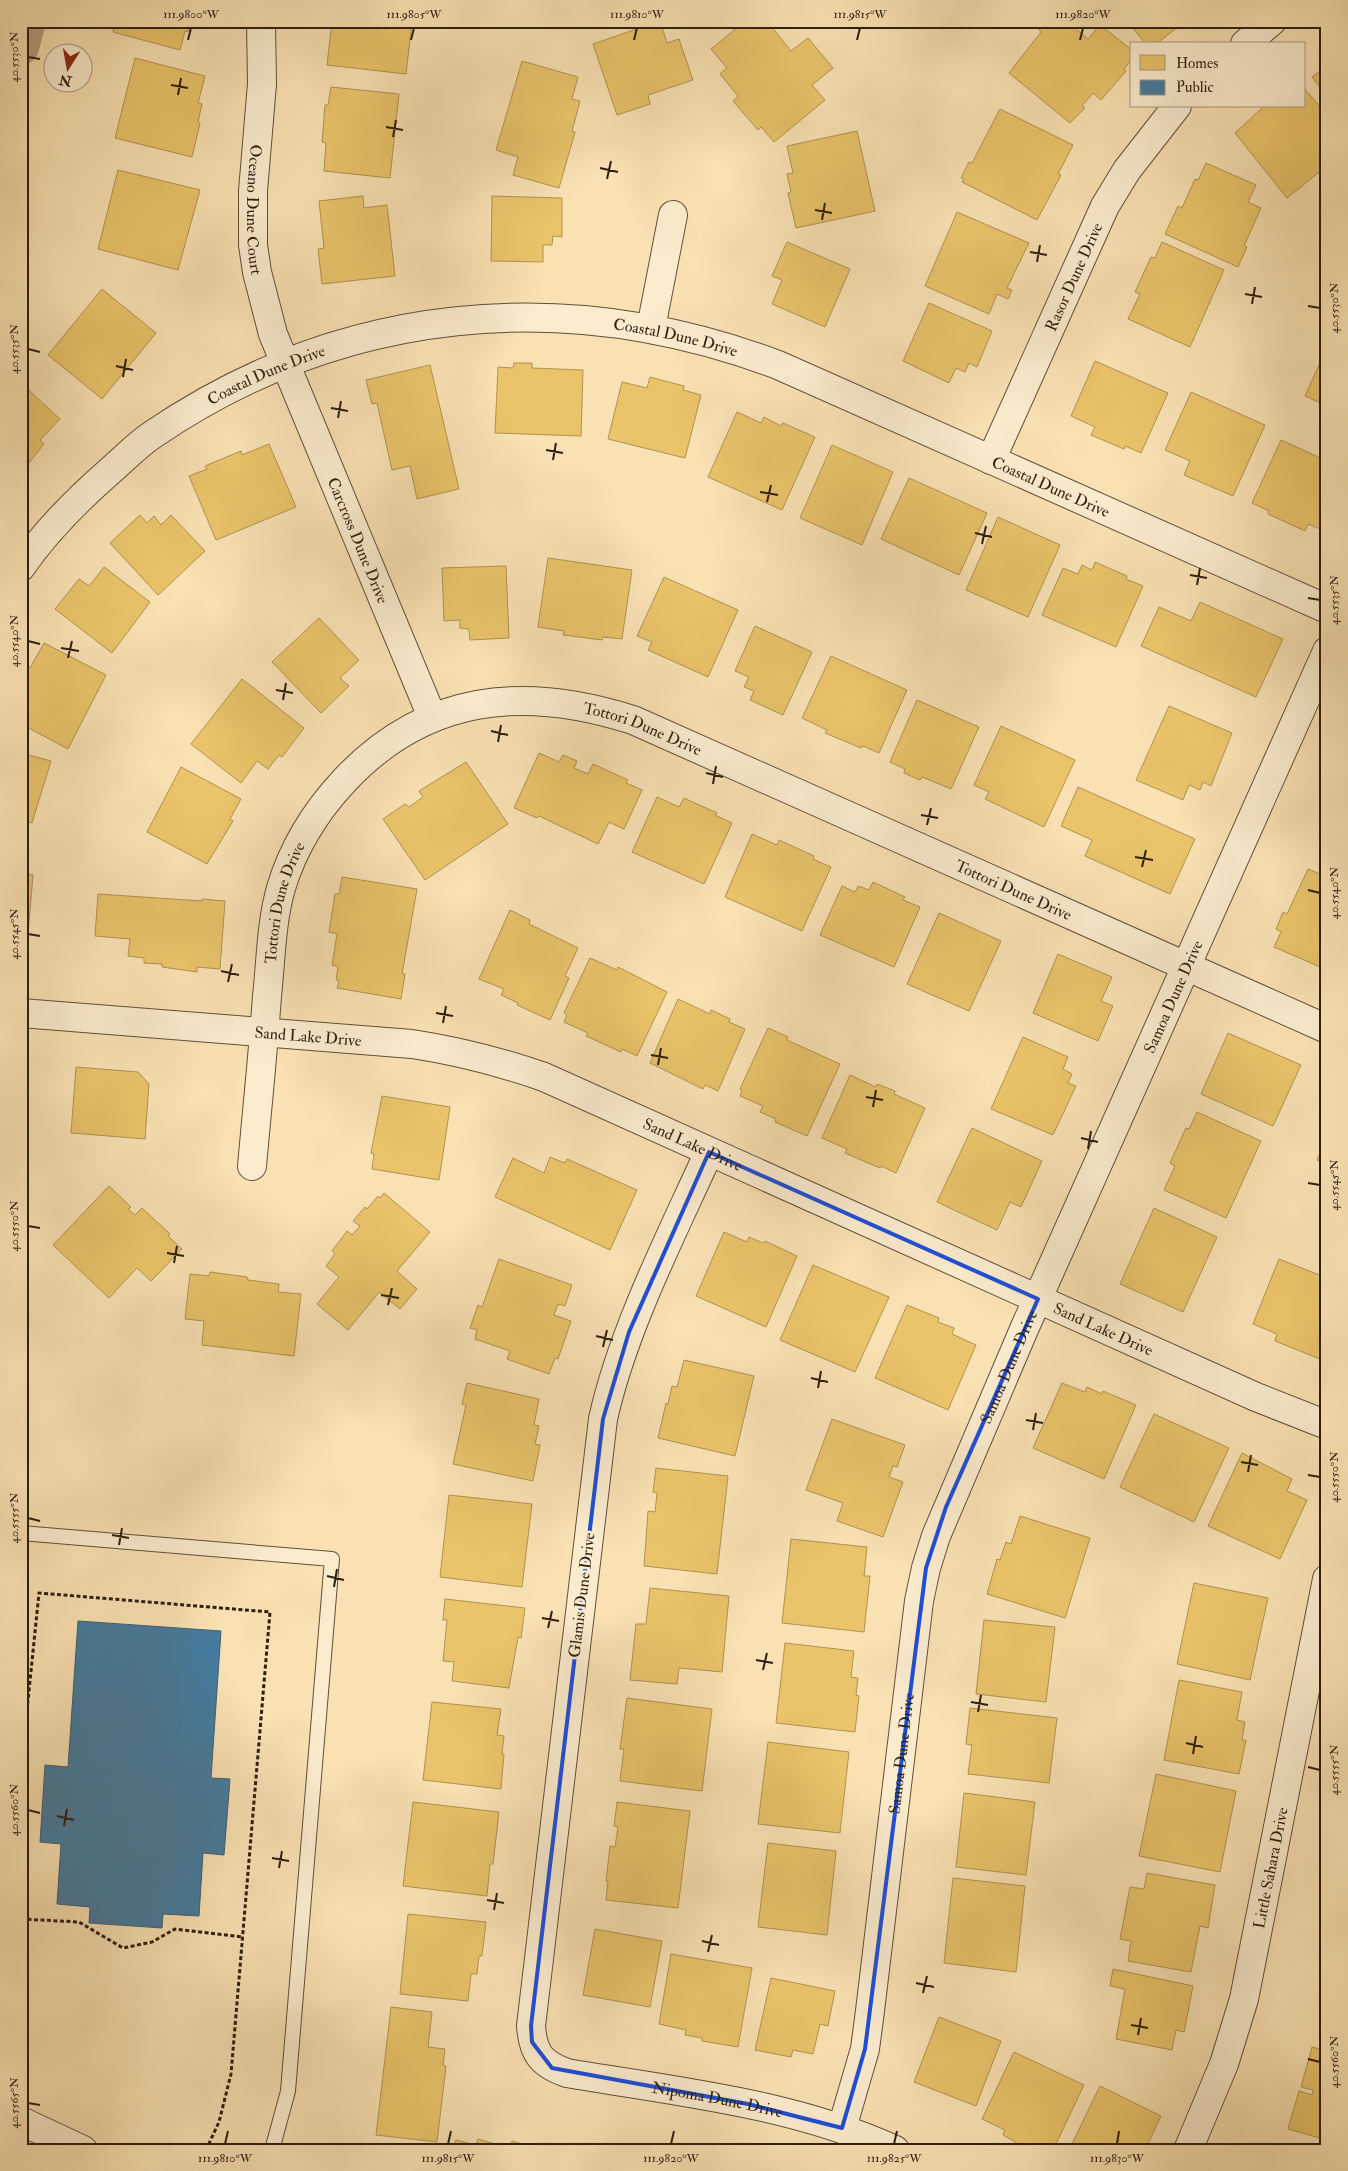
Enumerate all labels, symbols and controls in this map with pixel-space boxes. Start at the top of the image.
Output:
text: 111.9800°W [163,7,220,22]
text: 111.9805°W [387,7,442,22]
text: 111.9810°W [610,7,665,22]
text: 111.9815°W [834,7,887,22]
text: 111.9820°W [1055,7,1112,22]
text: 40.5530°N [7,31,22,83]
north arrow [42,42,92,92]
legend [1130,42,1306,108]
text: Homes [1176,54,1218,73]
text: N [57,71,74,90]
text: Public [1176,78,1214,97]
street label: Oceano Dune Court [242,144,266,276]
street label: Rasor Dune Drive [1041,219,1107,334]
text: 40.5530°N [1327,282,1342,334]
street label: Coastal Dune Drive [612,315,740,362]
text: 40.5535°N [7,324,22,374]
street label: Coastal Dune Drive [204,341,328,410]
street label: Coastal Dune Drive [988,452,1113,522]
street label: Carcross Dune Drive [323,475,393,607]
text: 40.5535°N [1327,575,1342,625]
text: 40.5540°N [7,614,22,667]
street label: Tottori Dune Drive [581,698,705,761]
street label: Tottori Dune Drive [261,838,310,964]
street label: Tottori Dune Drive [952,856,1075,925]
text: 40.5540°N [1327,866,1342,919]
text: 40.5545°N [7,908,22,960]
street label: Samoa Dune Drive [1140,937,1208,1057]
street label: Sand Lake Drive [254,1023,363,1051]
street label: Sand Lake Drive [640,1114,746,1176]
text: 40.5545°N [1327,1159,1342,1211]
text: 40.5550°N [7,1200,22,1252]
street label: Sand Lake Drive [1050,1298,1156,1361]
street label: Samoa Dune Drive [976,1307,1042,1427]
text: 40.5550°N [1327,1451,1342,1503]
text: 40.5555°N [7,1492,22,1543]
street label: Glamis Dune Drive [564,1531,600,1659]
street label: Samoa Dune Drive [885,1692,919,1815]
text: 40.5555°N [1327,1744,1342,1795]
text: 40.5560°N [7,1784,22,1836]
street label: Little Sahara Drive [1249,1805,1293,1930]
text: 40.5560°N [1327,2036,1342,2088]
text: 40.5565°N [7,2077,22,2129]
street label: Nipoma Dune Drive [650,2078,785,2123]
text: 111.9810°W [198,2151,253,2166]
text: 111.9815°W [422,2151,475,2166]
text: 111.9820°W [643,2151,700,2166]
text: 111.9825°W [867,2151,922,2166]
text: 111.9830°W [1090,2151,1145,2166]

